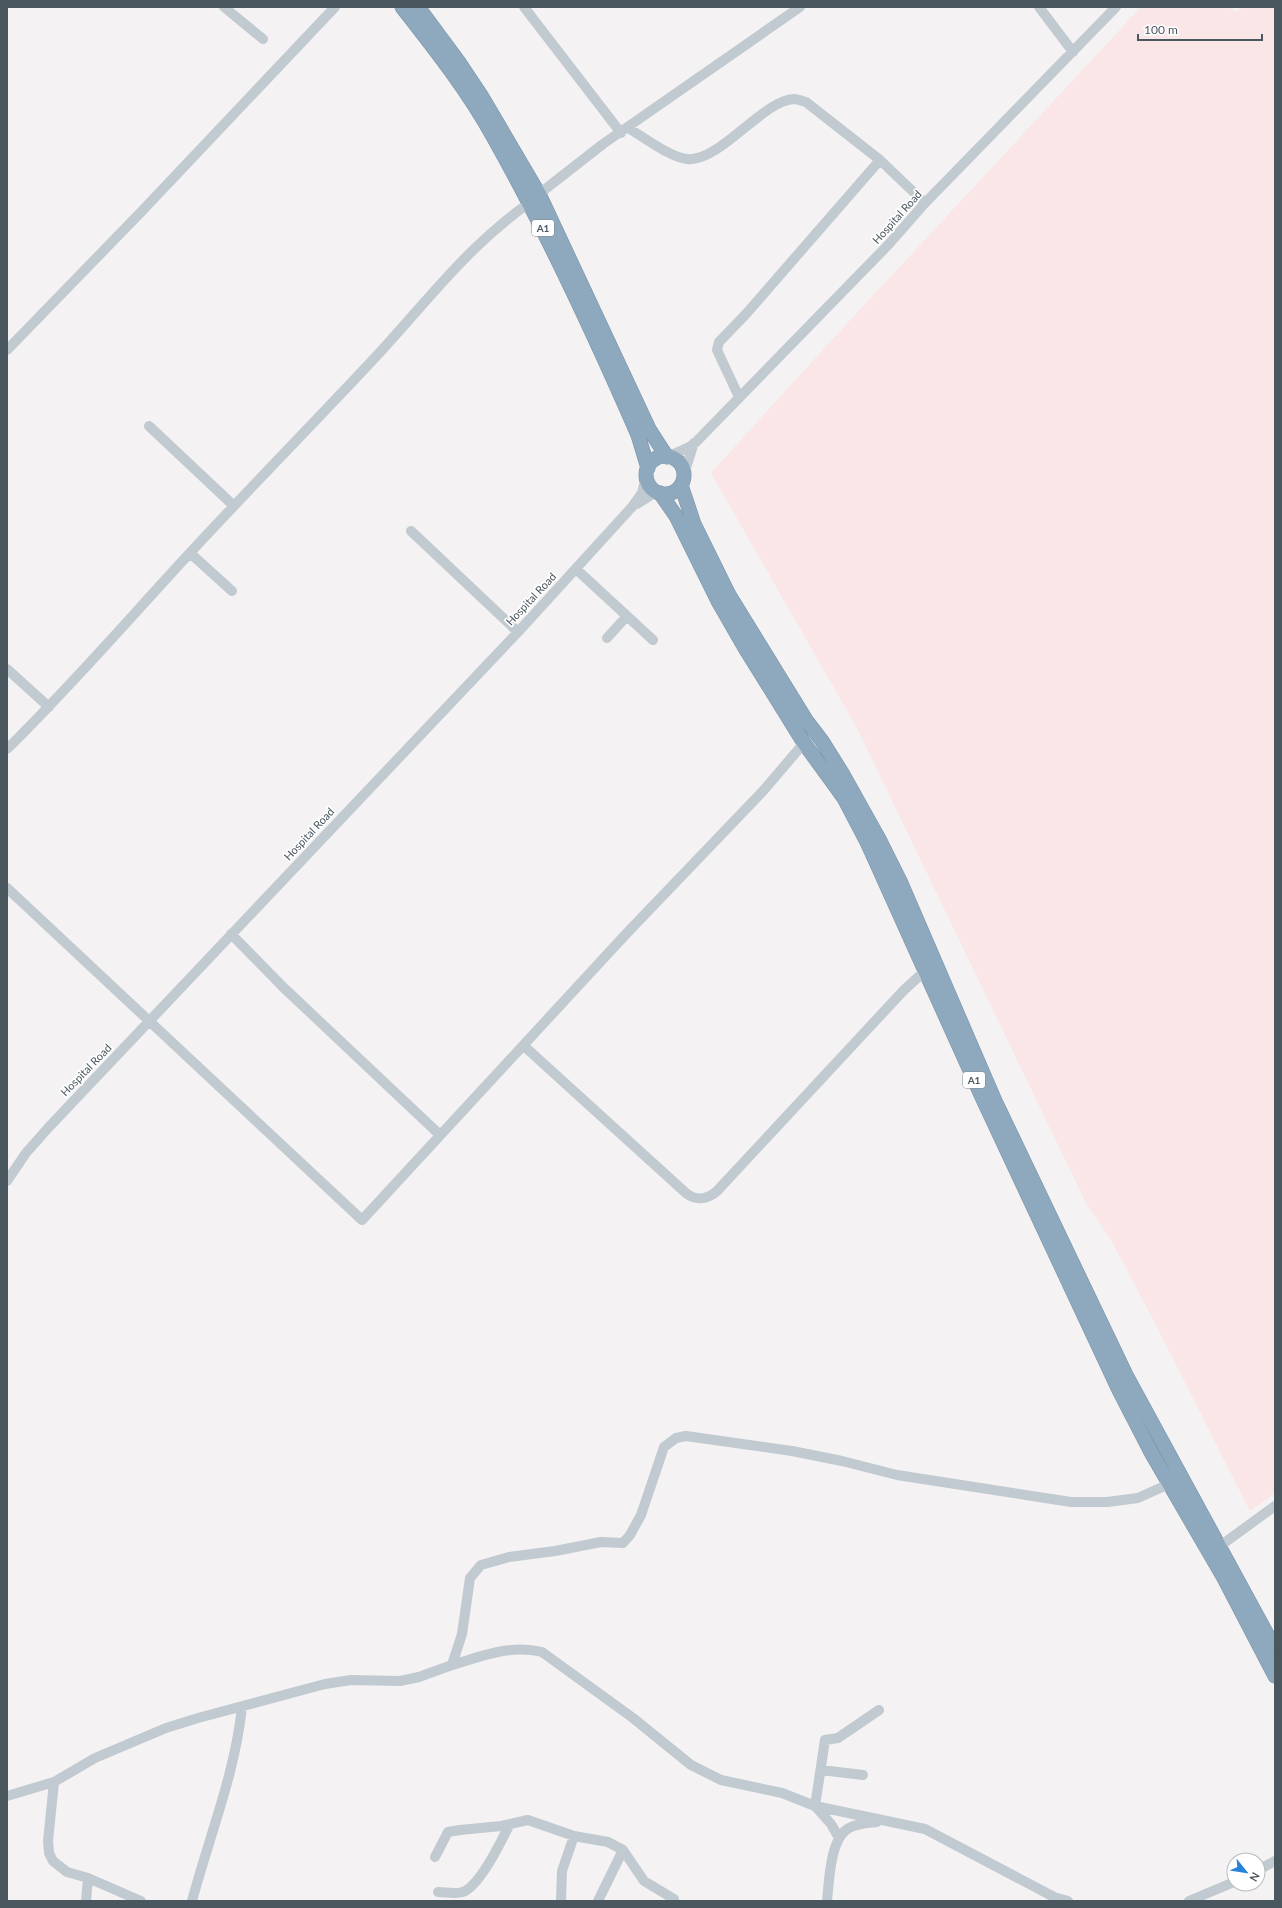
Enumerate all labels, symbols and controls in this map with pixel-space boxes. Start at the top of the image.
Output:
scale bar [1138,16,1262,42]
text: 100 m [1144,22,1178,37]
street label: Hospital Road [869,187,924,246]
road number: A1 [532,220,554,236]
street label: Hospital Road [503,570,558,628]
street label: Hospital Road [281,805,336,863]
street label: Hospital Road [58,1041,114,1098]
road number: A1 [963,1072,985,1088]
north arrow [1226,1852,1266,1892]
text: N [1247,1870,1263,1884]

